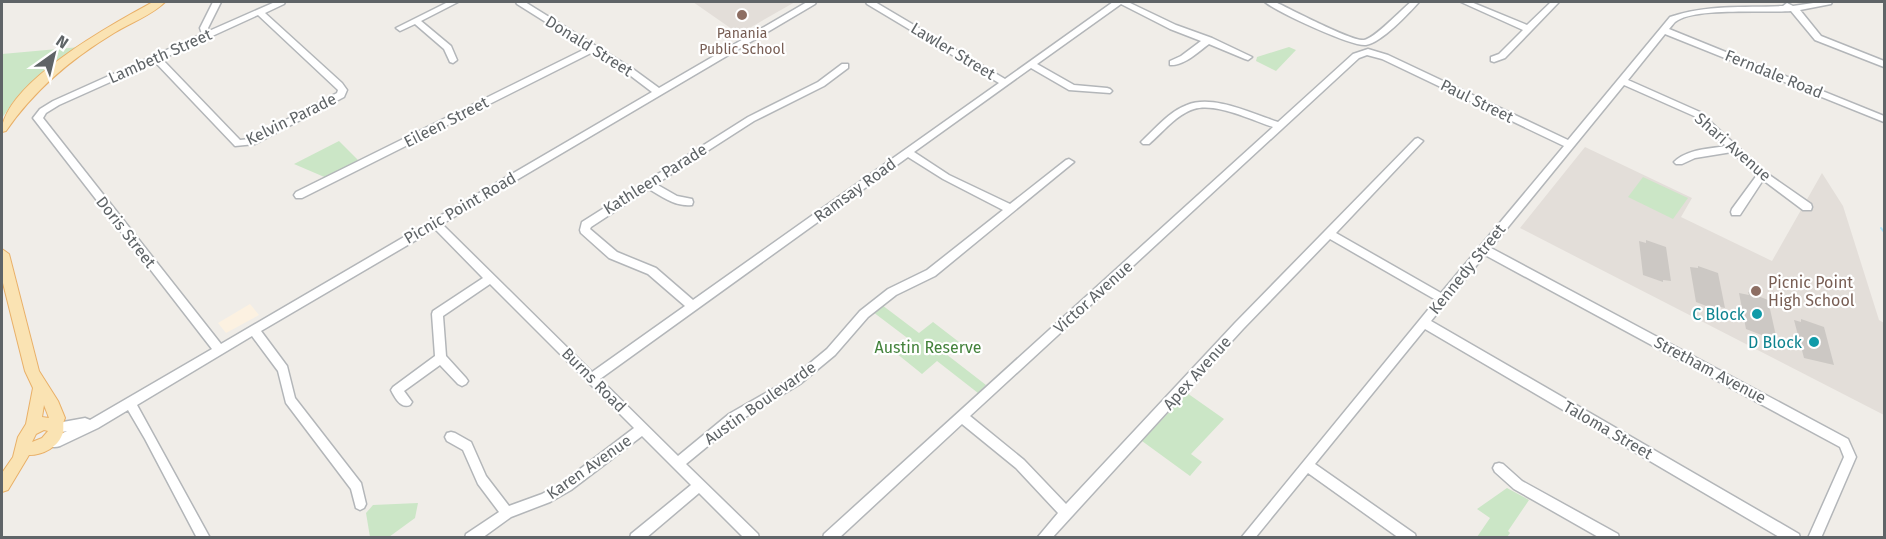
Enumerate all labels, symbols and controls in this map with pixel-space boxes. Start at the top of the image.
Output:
marker: Panania Public School [735,8,749,22]
street label: Donald Street [542,12,636,81]
street label: Lawler Street [907,18,999,84]
north arrow [24,24,84,84]
street label: Lambeth Street [105,25,215,87]
place label: Panania Public School [699,25,785,58]
text: N [52,31,72,53]
street label: Ferndale Road [1722,46,1826,102]
street label: Paul Street [1437,75,1517,127]
street label: Kelvin Parade [243,89,339,149]
street label: Eileen Street [401,93,492,151]
street label: Shari Avenue [1691,109,1775,185]
street label: Kathleen Parade [600,140,710,218]
street label: Ramsay Road [810,154,900,226]
street label: Picnic Point Road [401,168,519,248]
street label: Doris Street [92,192,160,272]
street label: Kennedy Street [1425,220,1509,318]
street label: Victor Avenue [1050,257,1136,337]
place label: Picnic Point High School [1768,273,1855,310]
marker: Picnic Point High School [1749,284,1763,298]
place label: C Block [1692,305,1746,324]
marker: C Block [1750,307,1764,321]
street label: Apex Avenue [1159,332,1235,414]
street label: Stretham Avenue [1651,333,1769,407]
place label: D Block [1748,333,1803,352]
marker: D Block [1807,335,1821,349]
park label: Austin Reserve [875,338,981,357]
street label: Burns Road [558,344,630,416]
street label: Austin Boulevarde [701,357,819,449]
street label: Taloma Street [1560,397,1656,463]
street label: Karen Avenue [543,431,635,503]

